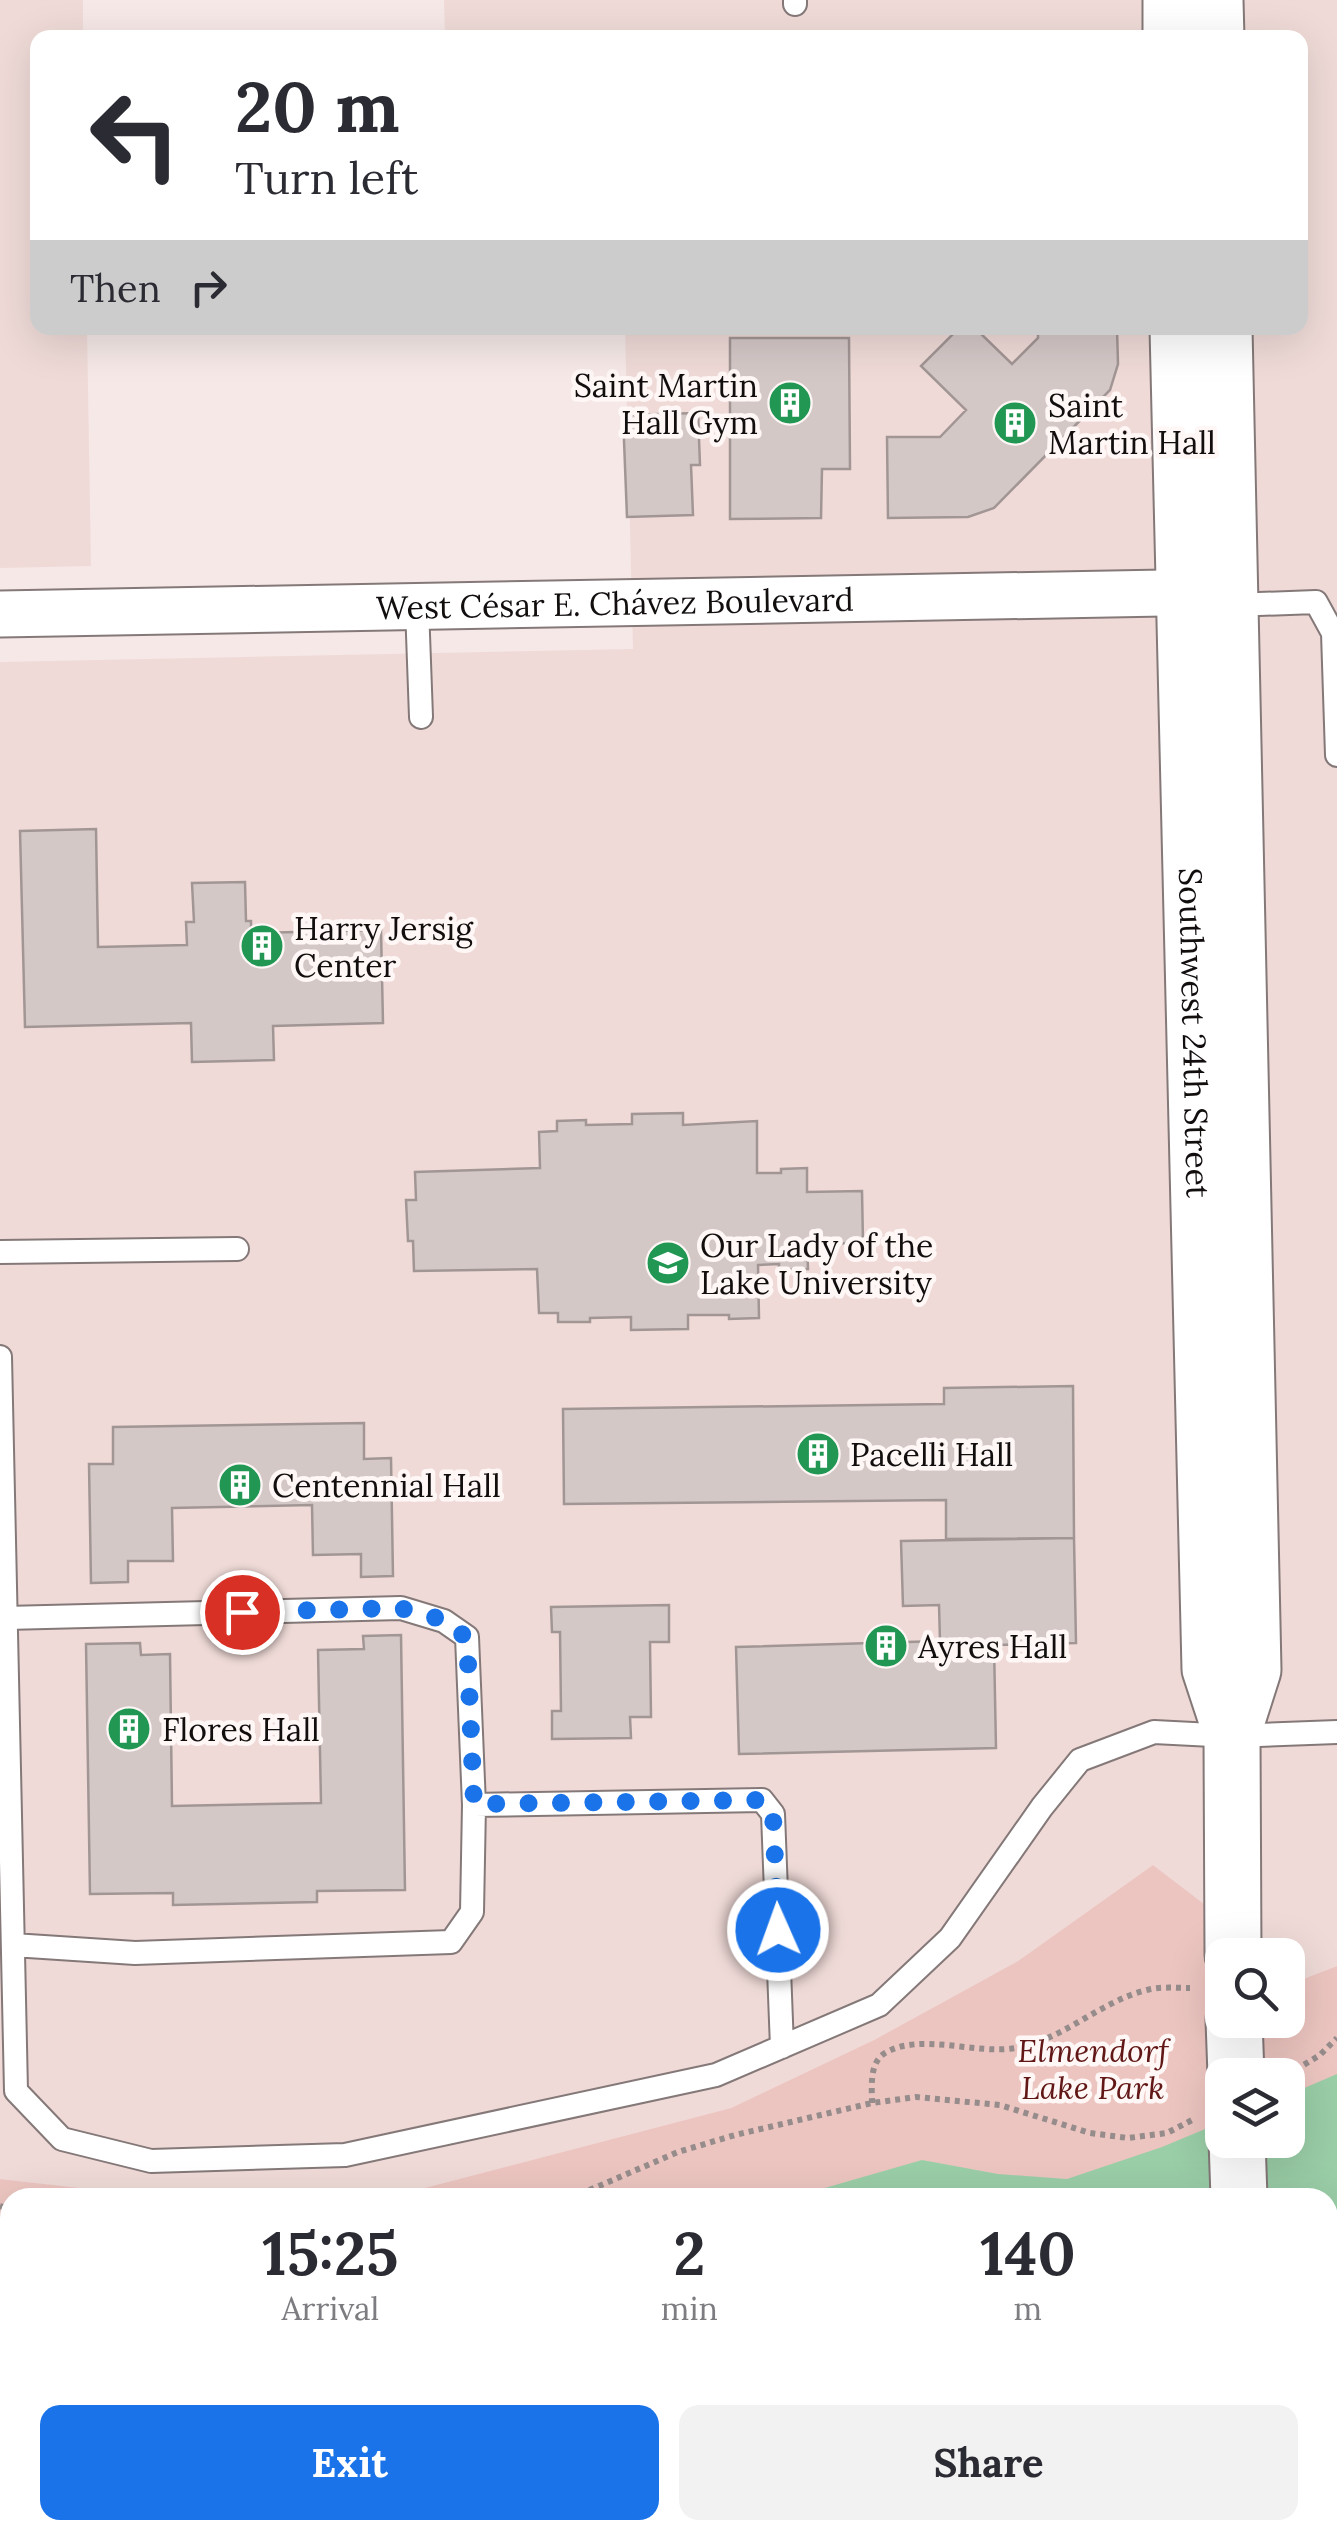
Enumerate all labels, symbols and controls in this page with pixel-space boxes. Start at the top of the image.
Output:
text: 20 m [235,62,400,151]
icon: left [70,70,200,200]
text: Turn left [235,149,418,206]
icon: right [181,260,236,315]
text: Then [70,264,161,312]
place label: Saint Martin Hall Gym [574,365,758,443]
building icon: Saint Martin Hall Gym [767,380,813,426]
place label: Saint Martin Hall [1048,385,1216,463]
building icon: Saint Martin Hall [992,400,1038,446]
street label: West César E. Chávez Boulevard [376,578,854,628]
street label: Southwest 24th Street [1170,867,1219,1199]
place label: Harry Jersig Center [294,908,474,986]
building icon: Harry Jersig Center [239,923,285,969]
place label: Our Lady of the Lake University [700,1225,933,1303]
school or university icon: Our Lady of the Lake University [645,1240,691,1286]
building icon: Pacelli Hall [795,1431,841,1477]
place label: Pacelli Hall [850,1434,1013,1475]
building icon: Centennial Hall [217,1462,263,1508]
place label: Centennial Hall [272,1465,501,1506]
pin [200,1570,285,1655]
icon: arrive [215,1585,270,1640]
building icon: Ayres Hall [863,1623,909,1669]
place label: Ayres Hall [917,1626,1067,1667]
building icon: Flores Hall [106,1706,152,1752]
place label: Flores Hall [162,1709,320,1750]
position arrow [726,1878,830,1982]
map controls [1205,1938,1305,2158]
button: search [1205,1938,1305,2038]
park label: Elmendorf Lake Park [1017,2030,1171,2108]
button: layers [1205,2058,1305,2158]
text: 15:25 [262,2215,399,2291]
text: 2 [673,2215,705,2291]
text: 140 [980,2215,1076,2291]
text: Arrival [282,2288,379,2329]
text: min [661,2288,718,2329]
text: m [1014,2288,1042,2329]
button: Exit [40,2405,659,2520]
button: Share [679,2405,1298,2520]

